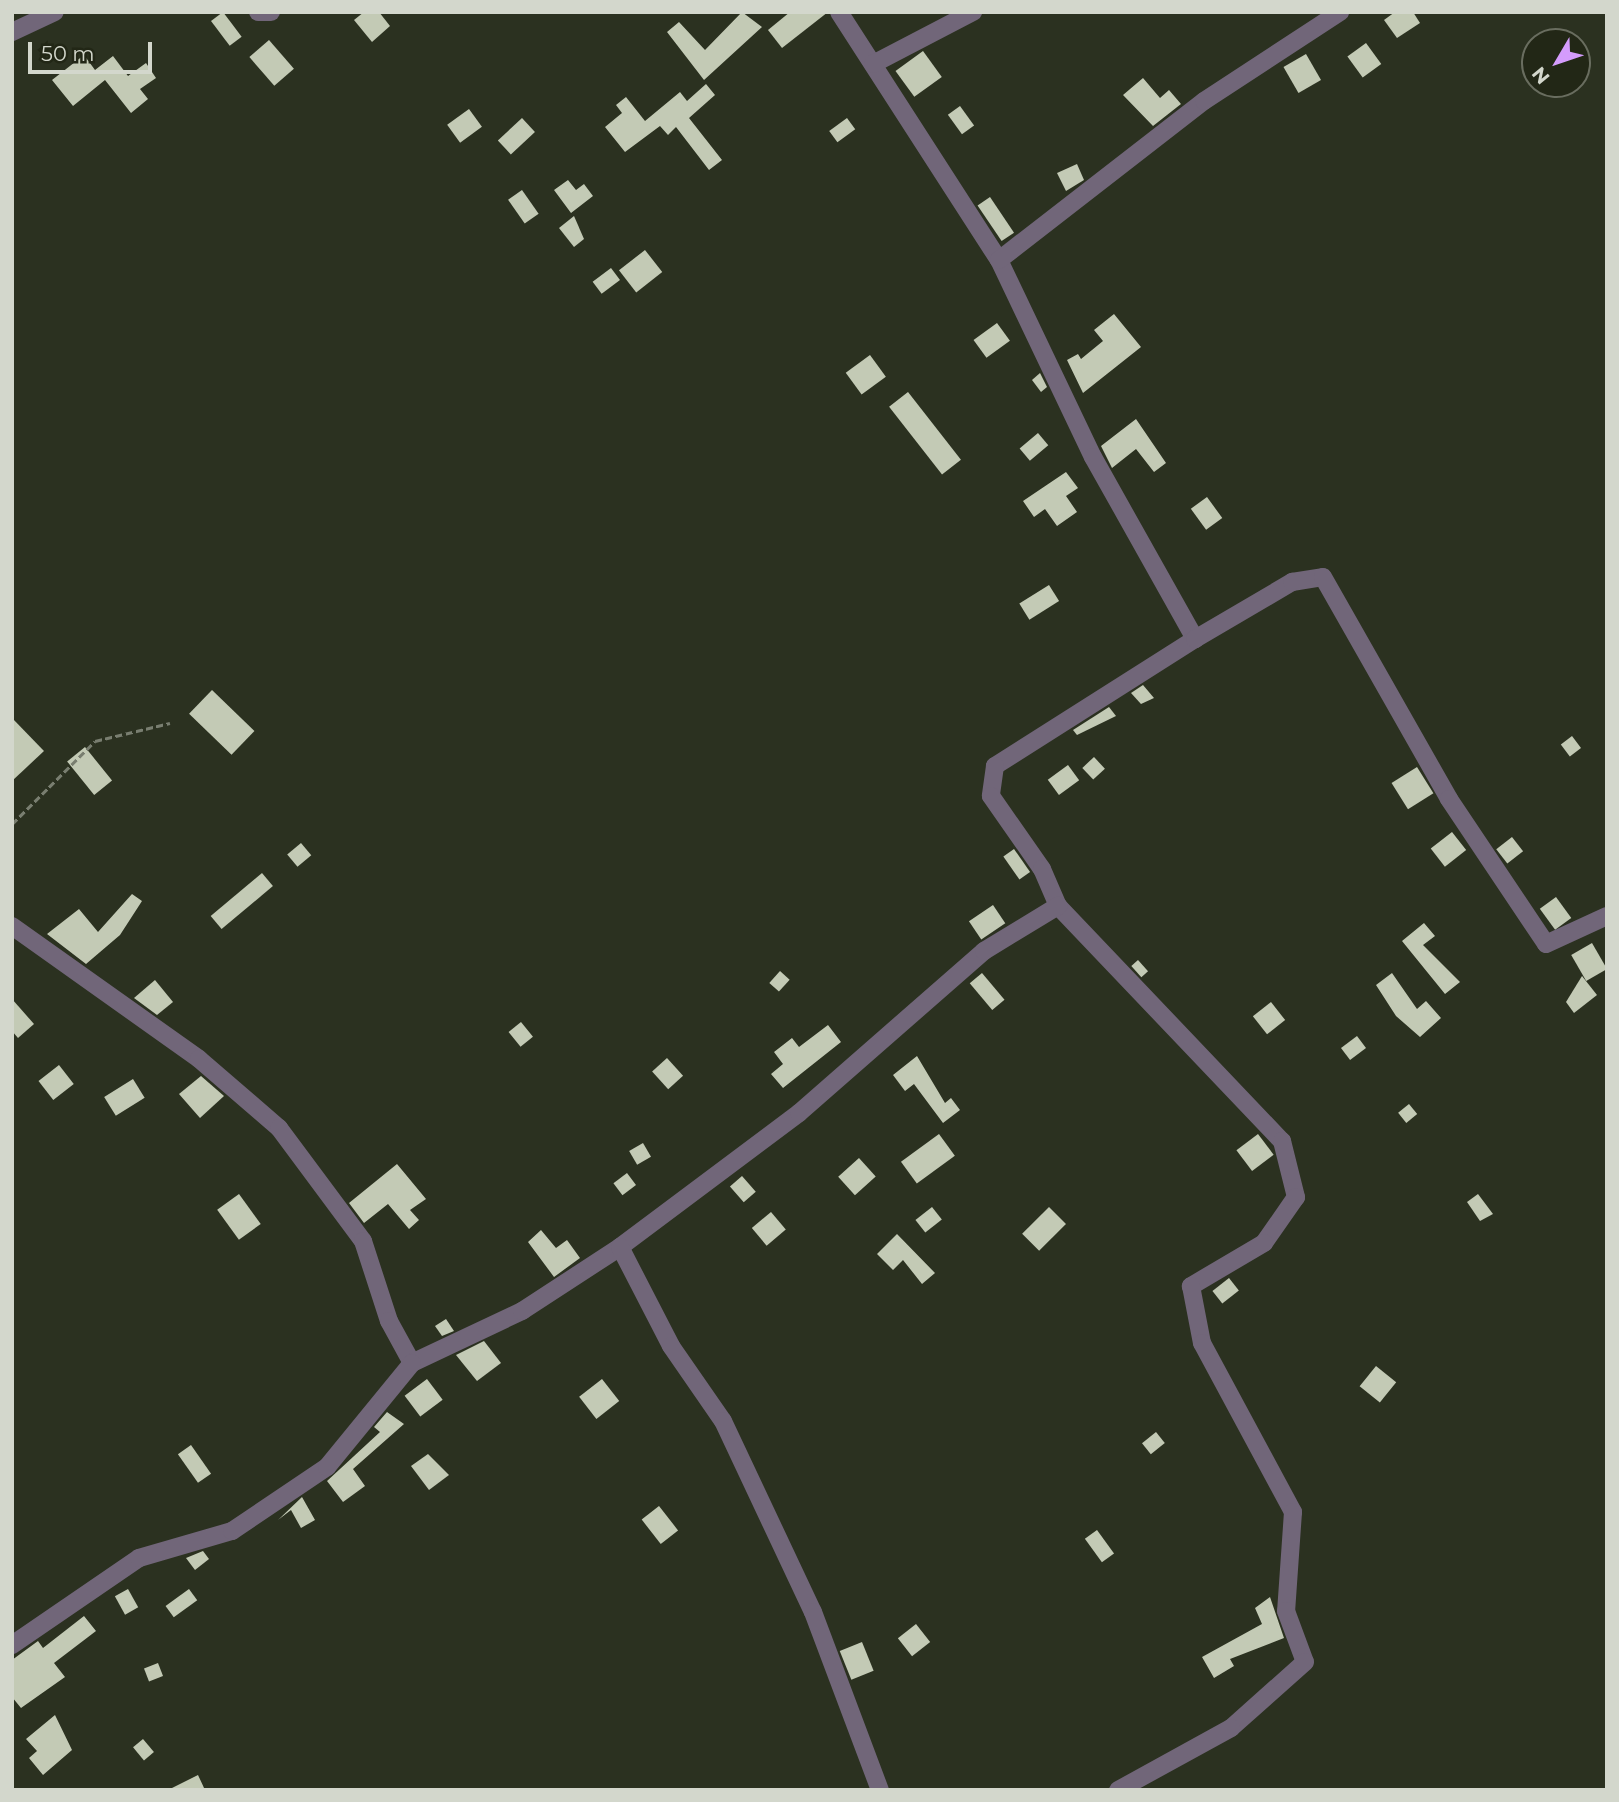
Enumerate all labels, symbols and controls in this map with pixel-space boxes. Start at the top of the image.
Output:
scale bar [32,28,156,72]
north arrow [1521,28,1591,98]
text: 50 m [41,41,95,66]
text: N [1527,62,1555,88]

